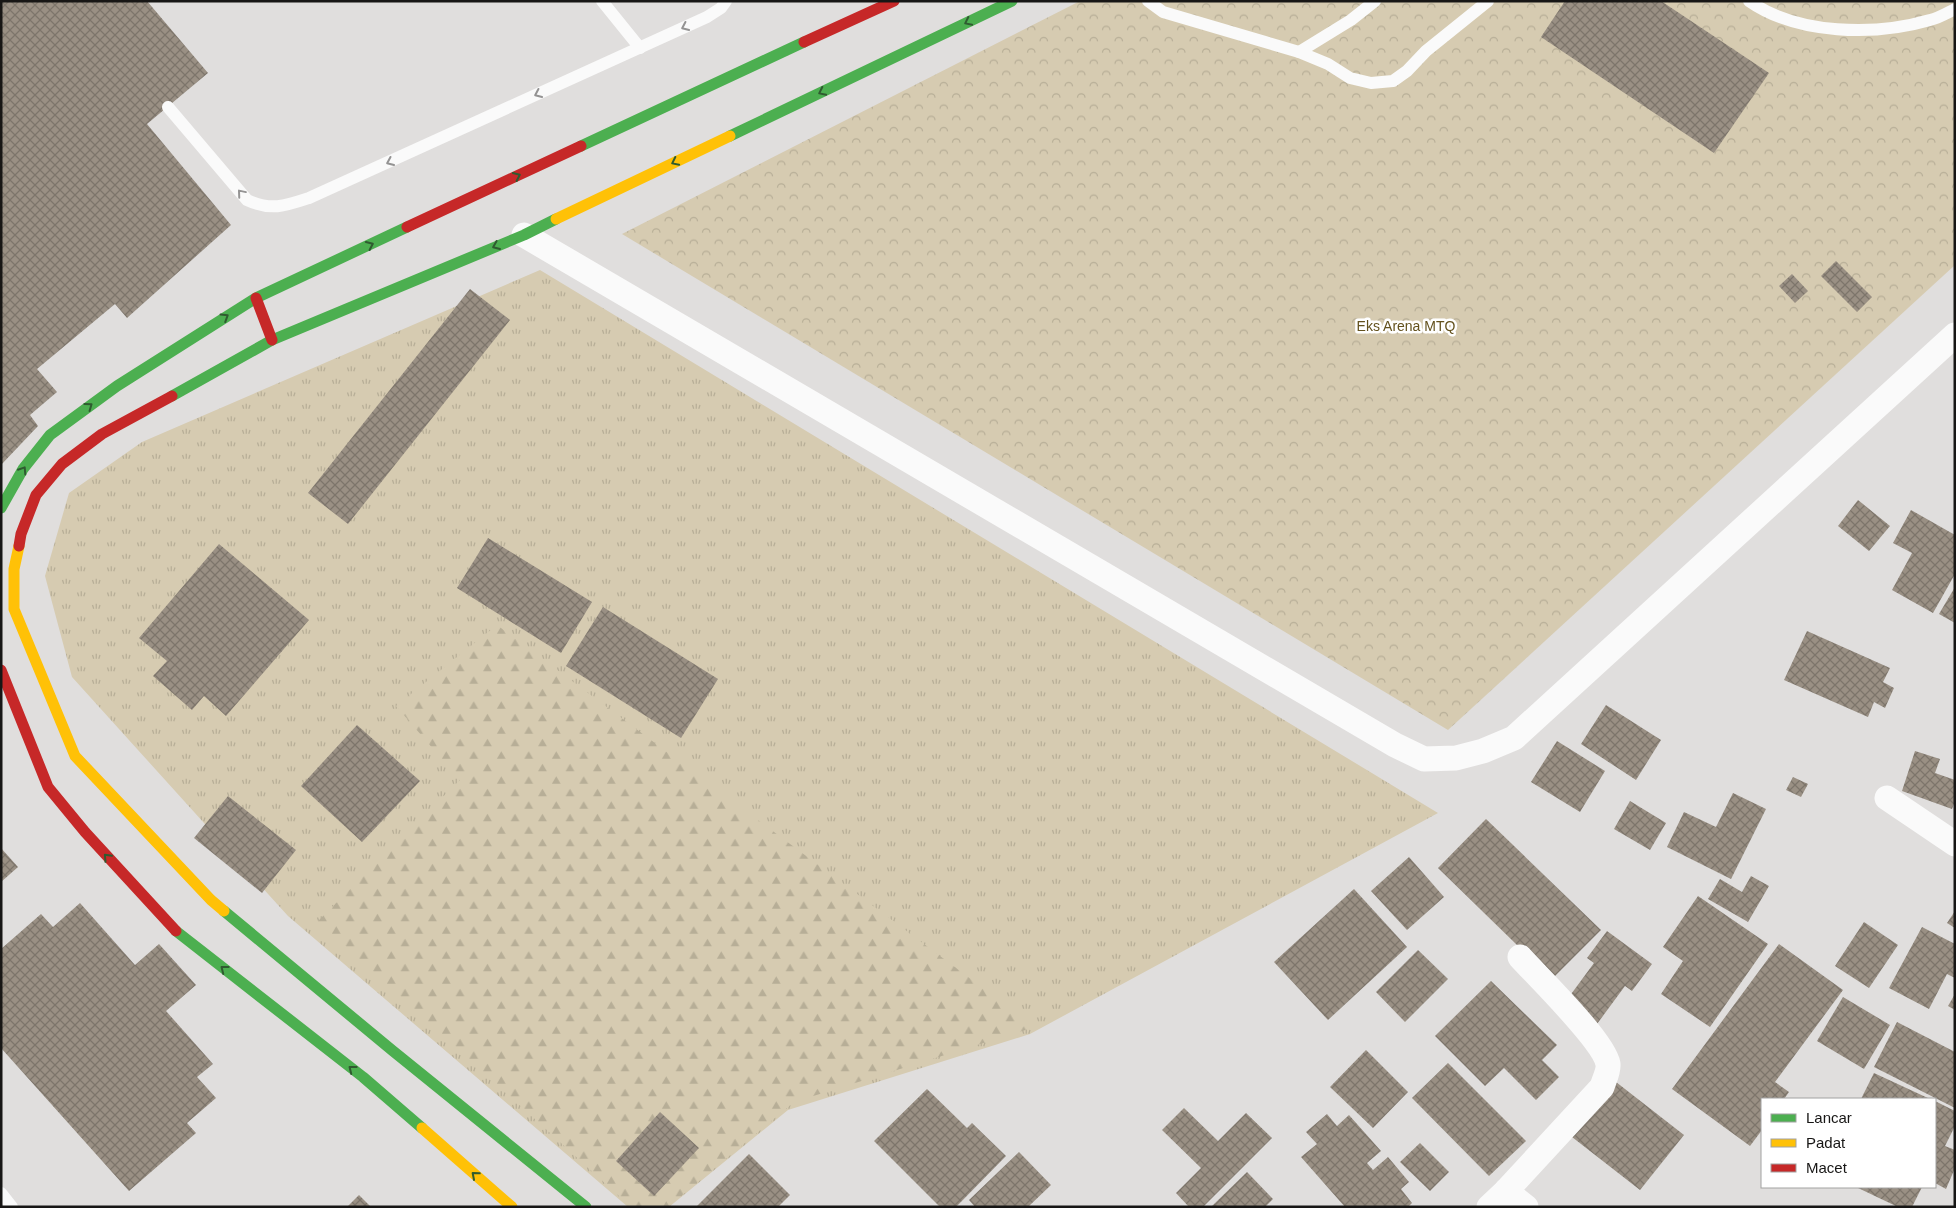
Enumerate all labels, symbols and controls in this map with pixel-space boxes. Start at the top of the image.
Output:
one-way arrow [964,16,973,26]
one-way arrow [682,21,691,31]
one-way arrow [818,86,827,97]
one-way arrow [534,88,543,98]
one-way arrow [386,156,395,166]
one-way arrow [671,156,680,167]
one-way arrow [512,172,521,182]
one-way arrow [238,190,247,199]
one-way arrow [365,240,374,251]
one-way arrow [492,240,501,251]
one-way arrow [220,314,229,324]
park label: Eks Arena MTQ [1357,318,1456,334]
one-way arrow [83,403,93,412]
one-way arrow [17,466,26,475]
one-way arrow [104,853,113,862]
one-way arrow [220,966,230,975]
one-way arrow [348,1066,358,1075]
legend [1761,1098,1936,1188]
text: Lancar [1806,1109,1852,1126]
text: Padat [1806,1134,1846,1151]
text: Macet [1806,1159,1848,1176]
one-way arrow [472,1172,481,1181]

